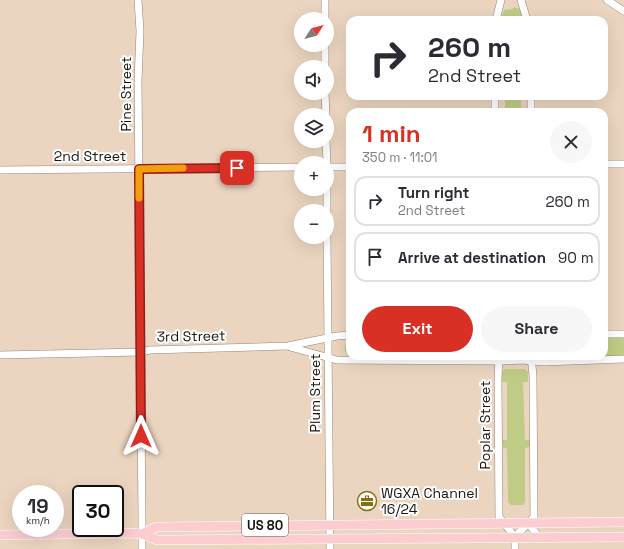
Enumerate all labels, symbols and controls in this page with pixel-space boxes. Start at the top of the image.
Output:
north arrow [294,12,334,52]
map controls [294,12,334,244]
text: 260 m [428,29,511,65]
icon: right [362,32,414,84]
street label: Pine Street [117,56,135,132]
button: sound [294,60,334,100]
text: 2nd Street [428,64,521,87]
button: layers [294,108,334,148]
text: 1 min [362,118,421,149]
button: close [550,121,592,163]
street label: 2nd Street [54,147,126,165]
text: 350 m · 11:01 [362,149,438,166]
pin [220,151,254,185]
button: + [294,156,334,196]
icon: arrive [226,157,248,179]
text: Turn right [398,183,469,202]
icon: right [364,190,386,212]
text: 260 m [545,192,590,211]
text: 2nd Street [398,202,465,219]
button: − [294,204,334,244]
icon: arrive [364,246,386,268]
text: Arrive at destination [398,248,546,267]
text: 90 m [558,248,594,267]
button: Exit [362,306,473,352]
button: Share [481,306,592,352]
street label: 3rd Street [156,326,226,346]
street label: Plum Street [306,354,324,432]
street label: Poplar Street [476,381,494,470]
position arrow [120,415,162,457]
place label: WGXA Channel 16/24 [381,484,478,518]
speed limit sign: 30 [72,485,124,537]
office icon: WGXA Channel 16/24 [356,490,378,512]
text: 19 [27,493,49,519]
text: km/h [26,514,50,527]
road number: US 80 [242,514,288,536]

